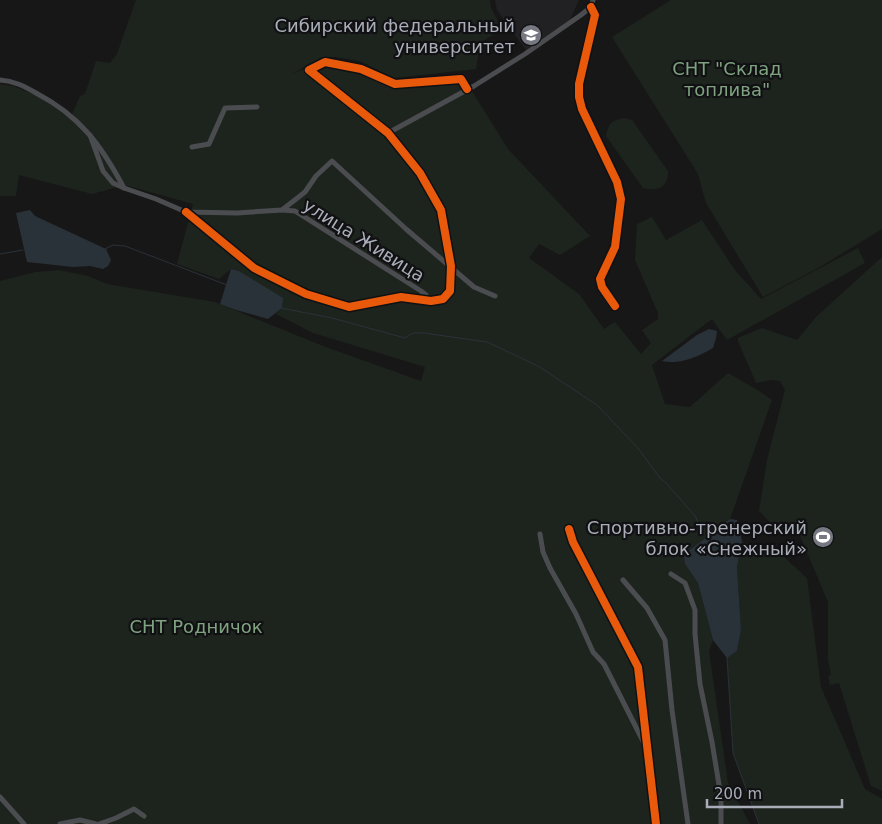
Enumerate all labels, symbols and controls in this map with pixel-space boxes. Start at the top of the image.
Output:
place label: Сибирский федеральный университет [274,15,515,57]
school or university icon: Сибирский федеральный университет [519,23,543,47]
park label: СНТ "Склад топлива" [672,58,782,100]
street label: улица Живица [299,194,429,286]
place label: Спортивно-тренерский блок «Снежный» [587,517,807,559]
sports icon: Спортивно-тренерский блок «Снежный» [811,525,835,549]
park label: СНТ Родничок [129,616,263,637]
scale bar [707,776,842,808]
text: 200 m [714,785,762,803]

